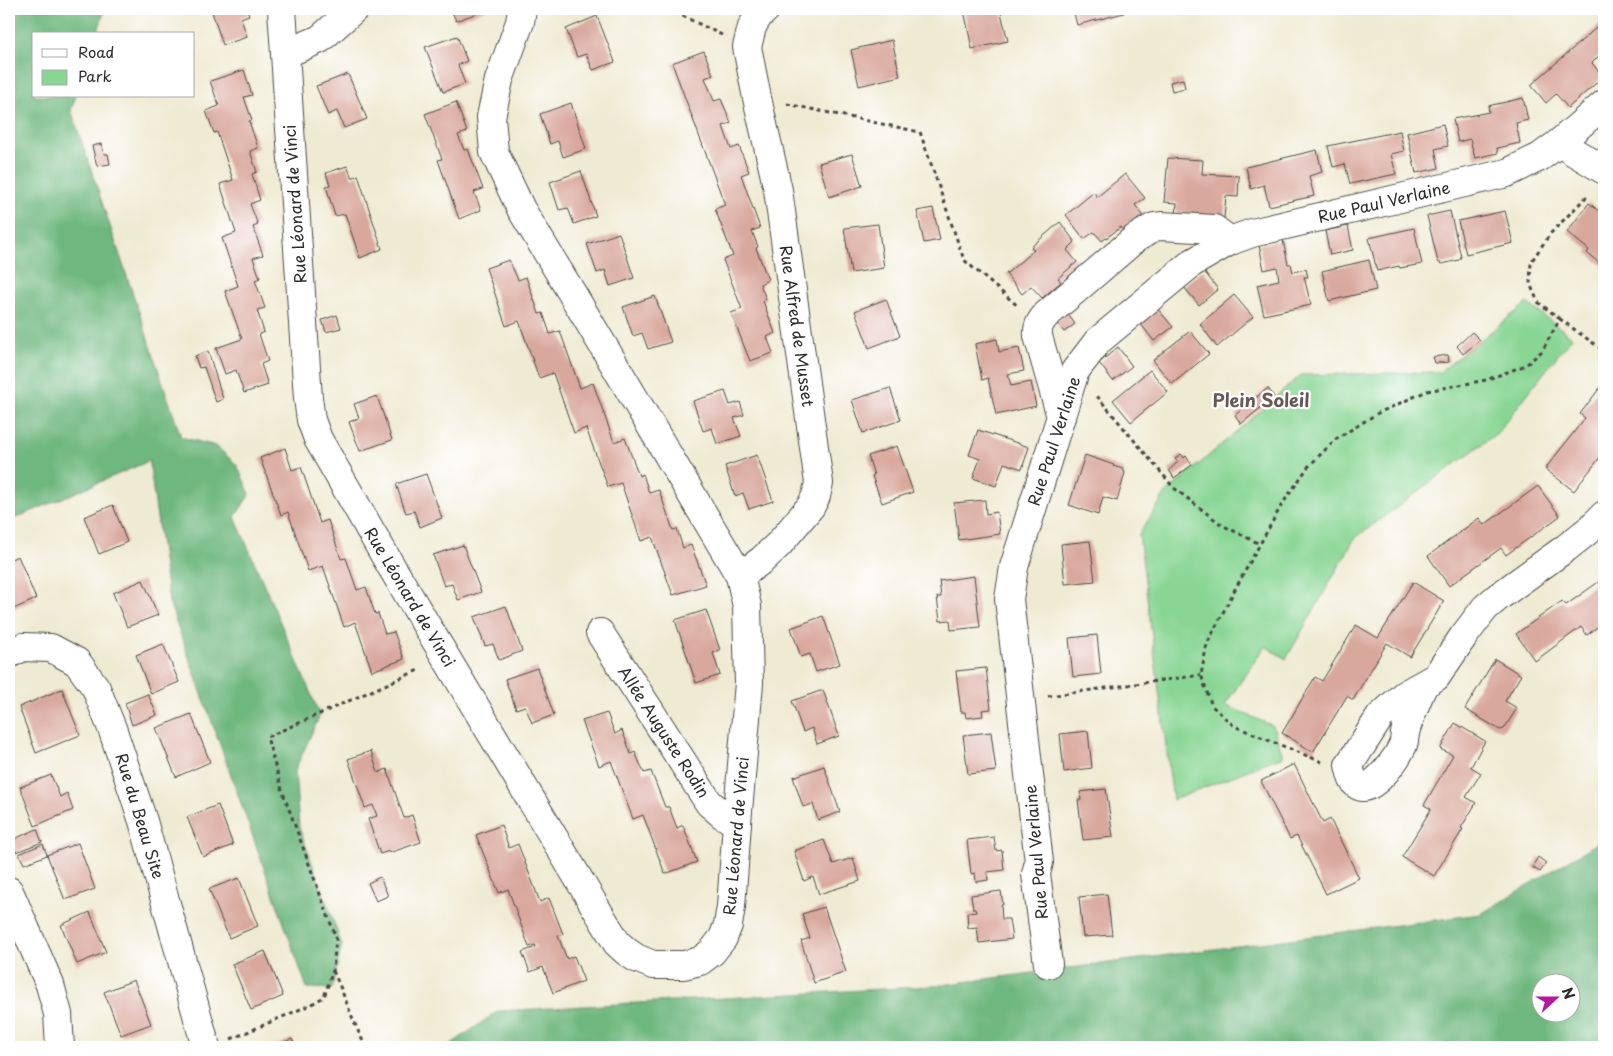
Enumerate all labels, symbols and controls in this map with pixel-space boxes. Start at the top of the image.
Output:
legend [32,32,195,98]
text: Road [78,40,114,63]
text: Park [78,64,112,87]
street label: Rue Léonard de Vinci [276,124,312,284]
street label: Rue Paul Verlaine [1315,174,1452,228]
street label: Rue Alfred de Musset [775,244,821,408]
street label: Rue Paul Verlaine [1021,373,1085,509]
district label: Plein Soleil [1213,386,1309,413]
street label: Rue Léonard de Vinci [360,522,462,671]
street label: Allée Auguste Rodin [613,661,717,802]
street label: Rue du Beau Site [110,750,171,881]
street label: Rue Léonard de Vinci [716,756,754,916]
street label: Rue Paul Verlaine [1017,784,1053,920]
north arrow [1530,974,1580,1024]
text: N [1557,984,1580,1002]

